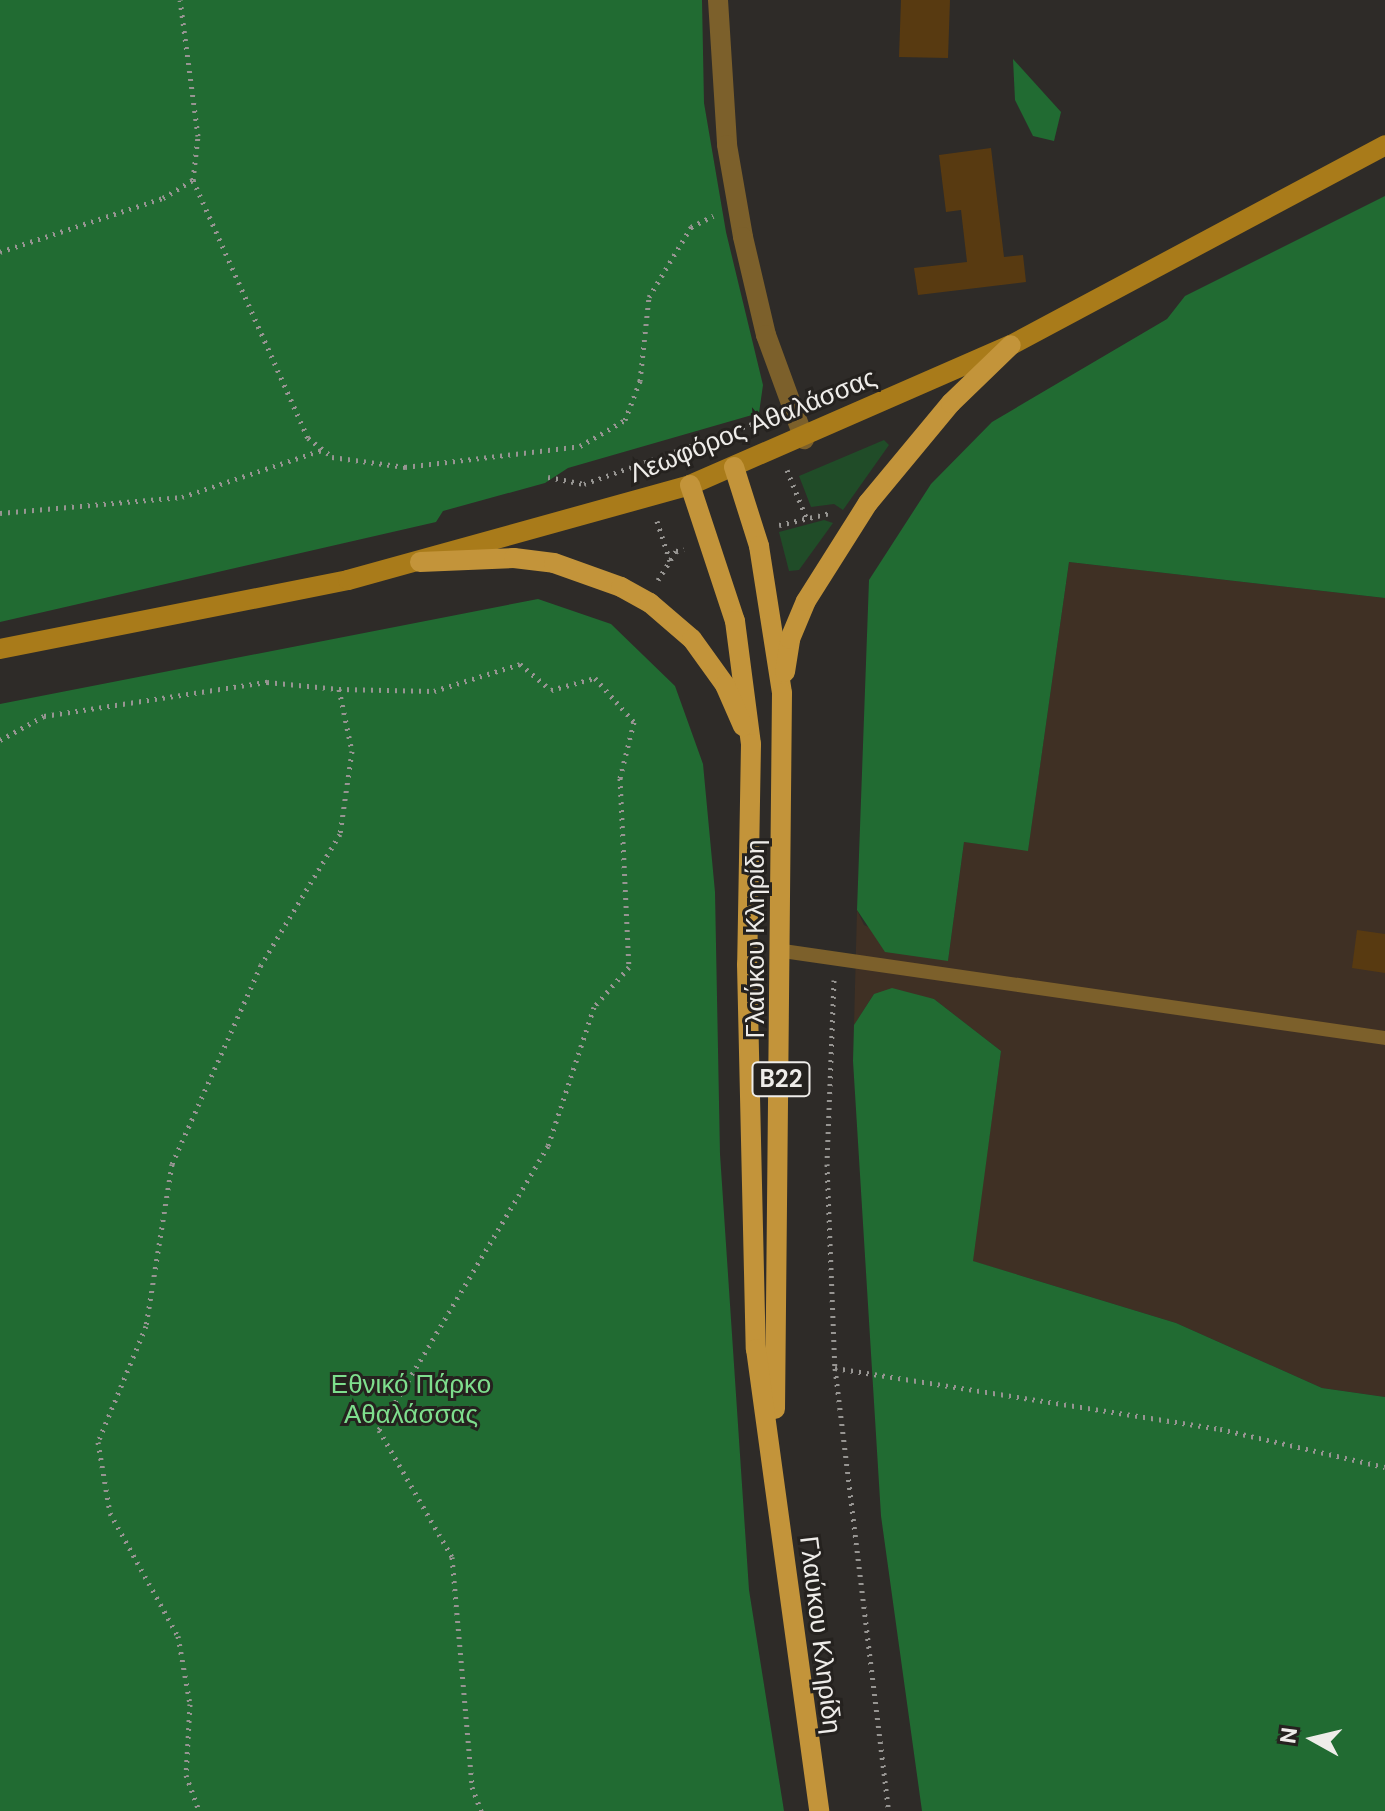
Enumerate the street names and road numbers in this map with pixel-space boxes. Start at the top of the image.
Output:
street label: Λεωφόρος Αθαλάσσας [625,362,881,490]
street label: Γλαύκου Κληρίδη [740,840,772,1038]
road number: B22 [751,1059,811,1099]
street label: Γλαύκου Κληρίδη [792,1534,848,1736]

